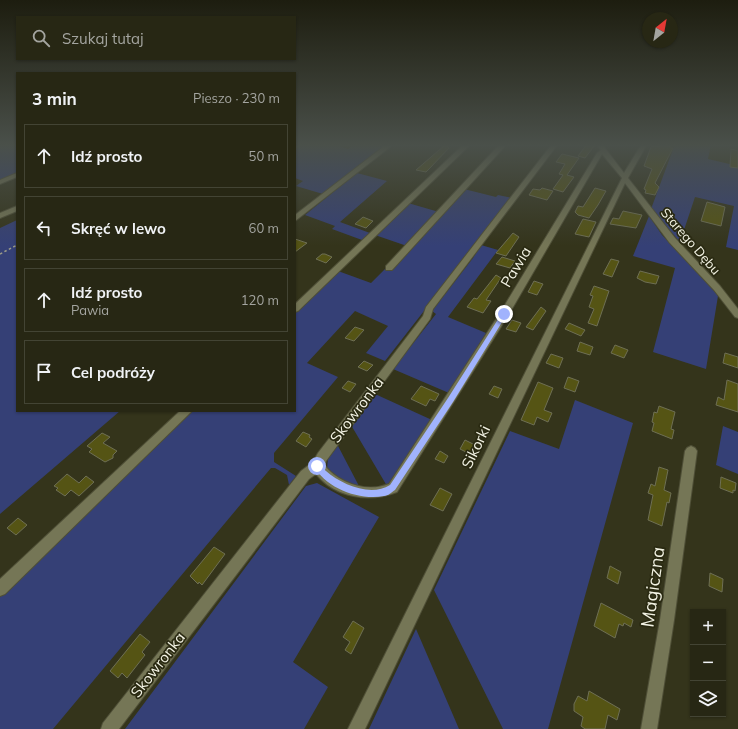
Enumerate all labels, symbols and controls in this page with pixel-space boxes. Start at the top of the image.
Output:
north arrow [642,12,678,48]
search box [16,16,296,60]
icon: search [30,27,52,49]
text: Szukaj tutaj [62,29,144,48]
text: 3 min [32,88,77,109]
text: Pieszo · 230 m [193,90,280,106]
icon: ahead [33,145,55,167]
text: Idź prosto [71,147,142,166]
text: 50 m [249,148,279,164]
street label: Starego Dębu [658,204,724,278]
icon: left [33,217,55,239]
text: Skręć w lewo [71,219,166,238]
text: 60 m [249,220,279,236]
street label: Pawia [496,243,535,290]
text: Idź prosto [71,283,142,302]
icon: ahead [33,289,55,311]
text: 120 m [241,292,279,308]
text: Pawia [71,302,109,318]
route end [495,305,513,323]
icon: arrive [33,361,55,383]
text: Cel podróży [71,363,155,382]
street label: Skowronka [326,373,388,446]
street label: Sikorki [457,422,494,472]
route start [308,457,326,475]
street label: Magiczna [635,545,670,629]
map controls [690,609,726,717]
button: + [690,609,726,645]
street label: Skowronka [126,628,189,701]
button: − [690,645,726,681]
button: layers [690,681,726,717]

